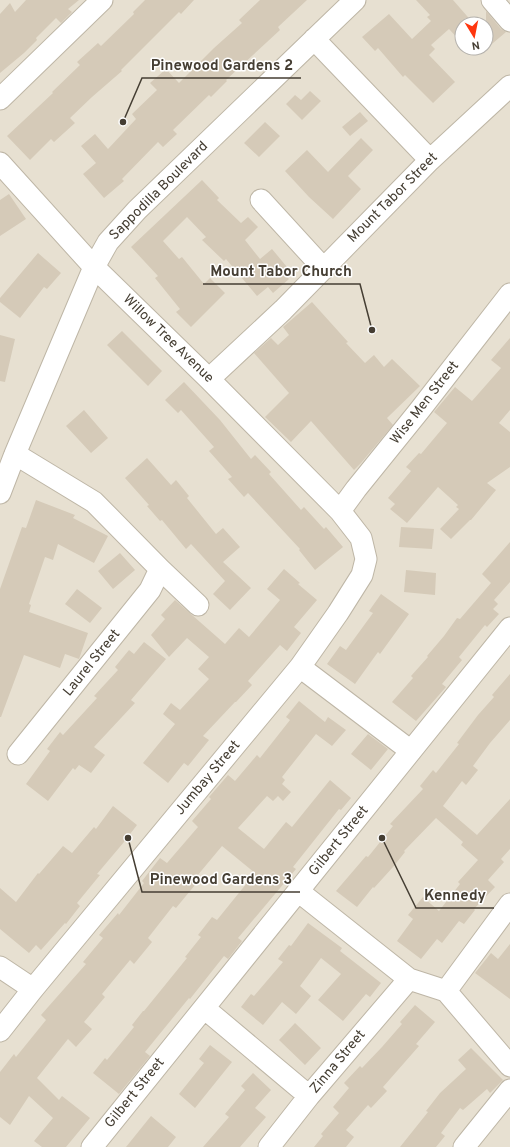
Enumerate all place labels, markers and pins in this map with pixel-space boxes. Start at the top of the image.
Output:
callout: Pinewood Gardens 2 [142,51,301,78]
callout: Mount Tabor Church [203,257,360,284]
callout: Pinewood Gardens 3 [142,865,300,892]
callout: Kennedy [416,881,494,908]

